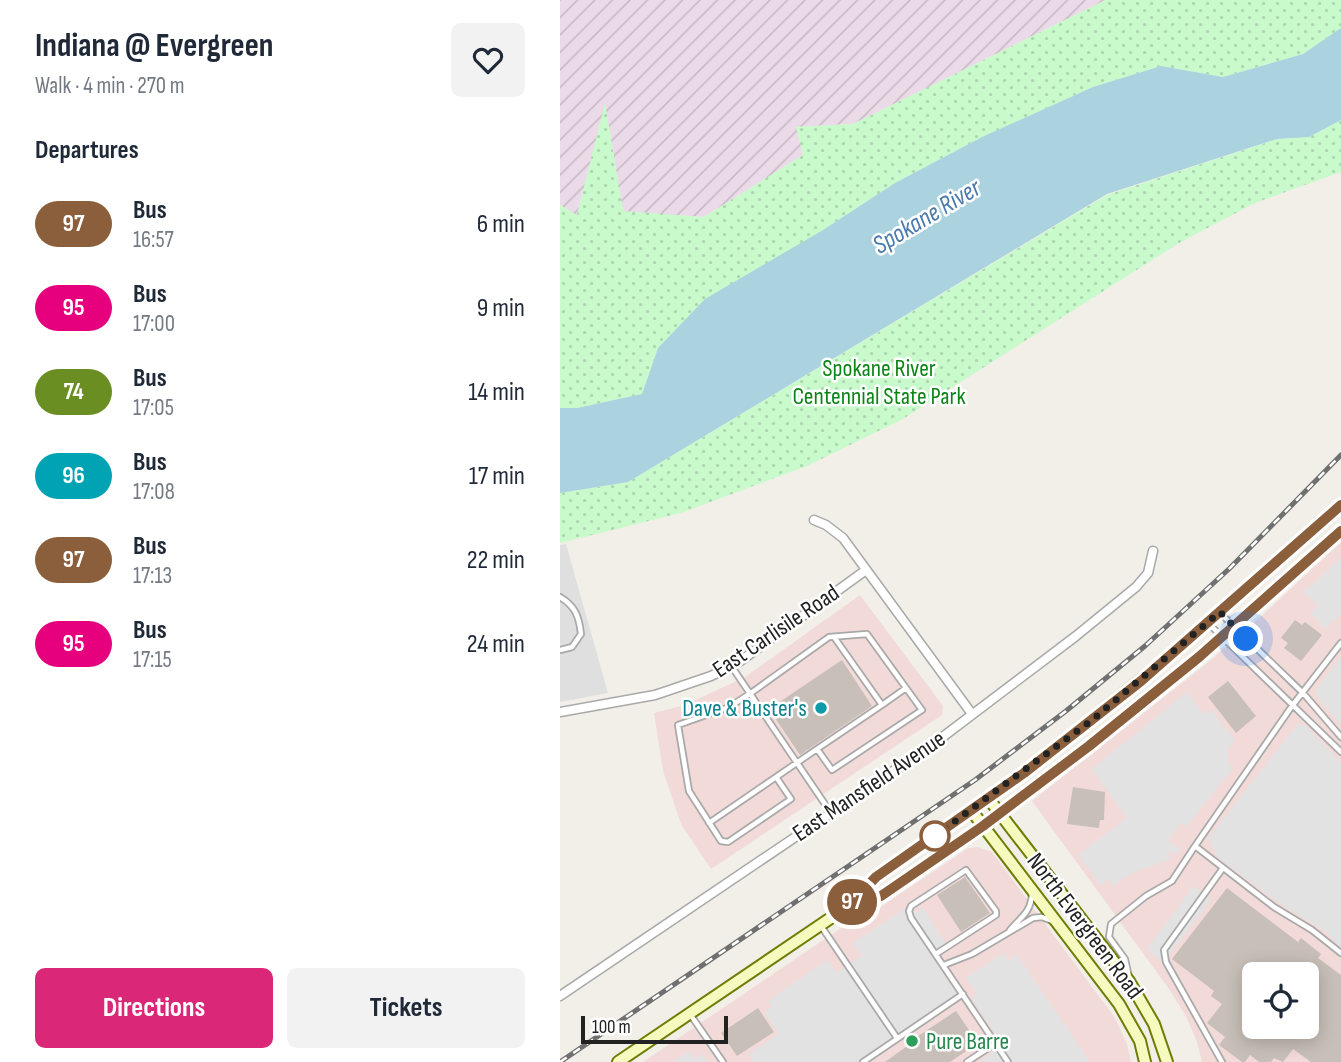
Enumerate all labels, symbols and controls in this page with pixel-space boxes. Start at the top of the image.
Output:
button: heart [451,23,525,97]
text: Indiana @ Evergreen [35,26,274,66]
text: Walk · 4 min · 270 m [35,72,185,100]
text: Departures [35,135,139,166]
water label: Spokane River [867,172,988,261]
text: Bus [133,195,167,226]
text: 97 [63,209,84,238]
text: 6 min [477,209,525,240]
text: 16:57 [133,226,174,254]
text: Bus [133,279,167,310]
text: 95 [63,293,84,322]
text: 9 min [477,293,525,324]
text: 17:00 [133,310,175,338]
park label: Spokane River Centennial State Park [792,354,966,411]
text: Bus [133,363,167,394]
text: 74 [63,377,84,406]
text: 14 min [468,377,525,408]
text: 17:05 [133,394,174,422]
text: Bus [133,447,167,478]
text: 96 [62,461,85,490]
text: 17 min [469,461,525,492]
text: 17:08 [133,478,175,506]
text: Bus [133,531,167,562]
text: 97 [63,545,84,574]
text: 22 min [467,545,525,576]
text: 17:13 [133,562,172,590]
street label: East Carlisile Road [707,578,845,684]
text: Bus [133,615,167,646]
your location [1228,621,1263,656]
text: 95 [63,629,84,658]
text: 24 min [467,629,525,660]
text: 17:15 [133,646,172,674]
place label: Dave & Buster's [682,694,807,723]
marker: Dave & Buster's [813,700,829,716]
street label: East Mansfield Avenue [787,724,951,848]
unlabelled marker [920,821,950,851]
street label: North Evergreen Road [1021,847,1149,1005]
line badge: 97 [820,879,884,925]
text: 97 [841,887,863,916]
map controls [1242,962,1319,1039]
button: locate [1242,962,1319,1039]
button: Directions [35,968,273,1048]
button: Tickets [287,968,525,1048]
scale bar [581,1013,728,1045]
text: 100 m [592,1016,631,1039]
place label: Pure Barre [926,1027,1009,1056]
marker: Pure Barre [904,1033,920,1049]

